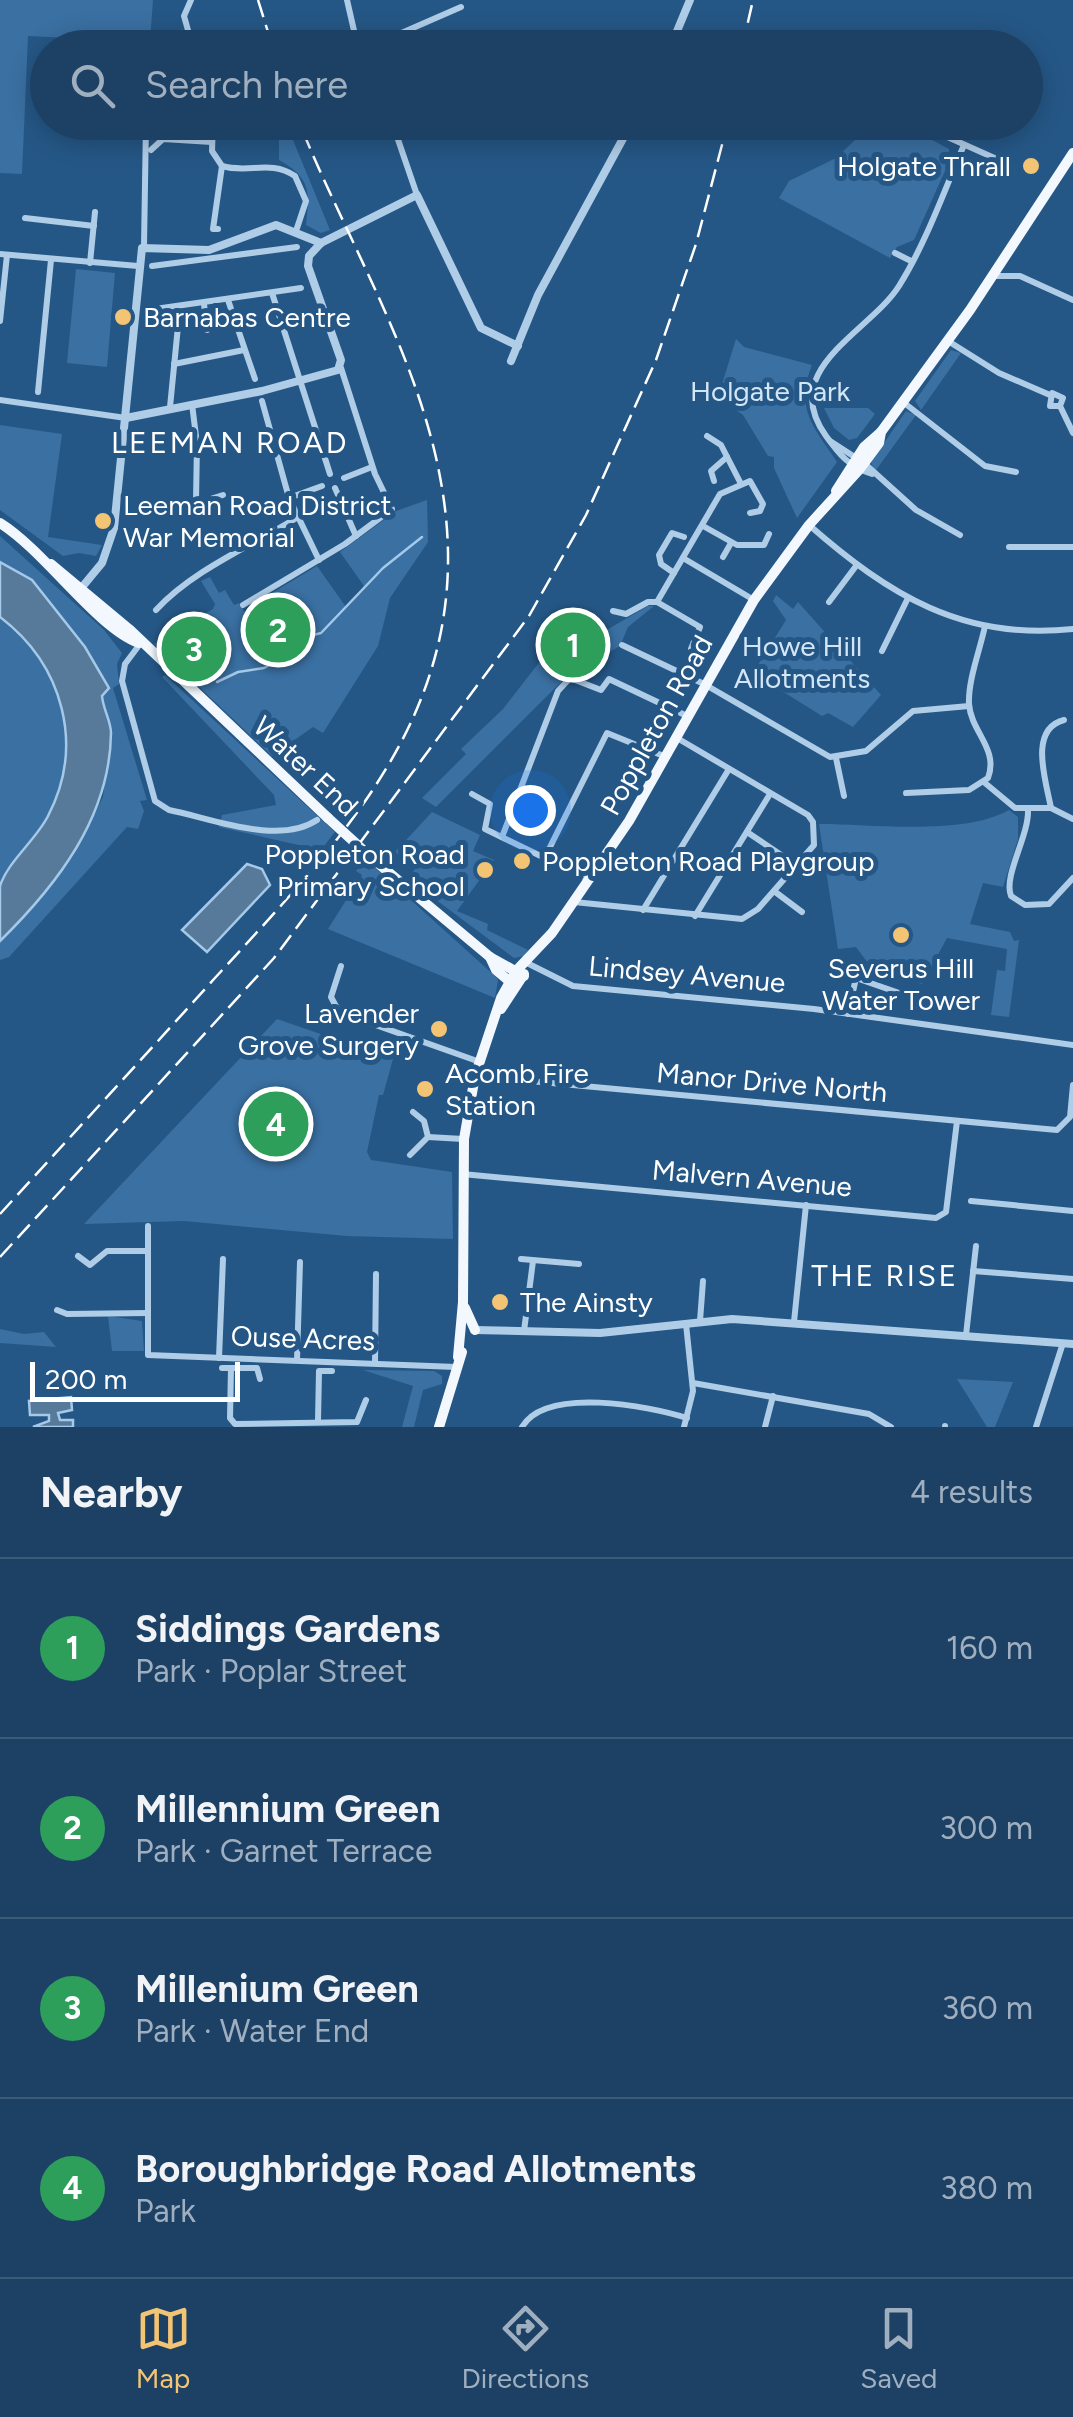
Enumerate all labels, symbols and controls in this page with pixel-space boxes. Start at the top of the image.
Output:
search box [30,30,1043,140]
icon: search [65,58,120,113]
text: Search here [145,62,348,108]
place label: Holgate Thrall [837,149,1011,183]
marker: Holgate Thrall [1020,155,1042,177]
place label: Barnabas Centre [143,300,351,334]
marker: Barnabas Centre [112,306,134,328]
park label: Holgate Park [690,374,850,408]
district label: LEEMAN ROAD [111,424,349,461]
place label: Leeman Road District War Memorial [123,488,391,554]
marker: Leeman Road District War Memorial [92,510,114,532]
pin: 2 [246,592,310,668]
pin: 1 [540,608,606,682]
pin: 3 [162,612,226,686]
street label: Poppleton Road [593,629,719,821]
park label: Howe Hill Allotments [734,629,870,695]
street label: Water End [247,709,365,823]
your location [505,785,556,836]
place label: Poppleton Road Primary School [265,837,465,903]
place label: Poppleton Road Playgroup [542,844,875,878]
marker: Poppleton Road Playgroup [511,850,533,872]
marker: Poppleton Road Primary School [474,859,496,881]
marker: Severus Hill Water Tower [890,924,912,946]
street label: Lindsey Avenue [587,948,787,1000]
place label: Severus Hill Water Tower [822,951,981,1017]
place label: Lavender Grove Surgery [238,996,420,1062]
marker: Lavender Grove Surgery [428,1018,450,1040]
street label: Manor Drive North [655,1055,889,1109]
place label: Acomb Fire Station [445,1056,589,1122]
marker: Acomb Fire Station [414,1078,436,1100]
pin: 4 [244,1086,308,1162]
street label: Malvern Avenue [651,1152,853,1204]
district label: THE RISE [811,1257,959,1294]
place label: The Ainsty [520,1285,653,1319]
marker: The Ainsty [489,1291,511,1313]
street label: Ouse Acres [230,1318,376,1358]
scale bar [30,1357,240,1402]
text: 200 m [45,1362,127,1396]
text: Nearby [40,1467,182,1518]
text: 4 results [910,1473,1033,1511]
text: Siddings Gardens [135,1606,440,1652]
text: 1 [66,1629,79,1667]
text: 160 m [946,1629,1033,1667]
text: Park · Poplar Street [135,1652,407,1690]
text: Millennium Green [135,1786,440,1832]
text: 2 [63,1809,82,1847]
text: 300 m [939,1809,1033,1847]
text: Park · Garnet Terrace [135,1832,432,1870]
text: Millenium Green [135,1966,419,2012]
text: 3 [64,1989,81,2027]
text: 360 m [942,1989,1033,2027]
text: Park · Water End [135,2012,369,2050]
text: Boroughbridge Road Allotments [135,2146,696,2192]
text: 4 [62,2169,83,2207]
text: 380 m [940,2169,1033,2207]
text: Park [135,2192,196,2230]
tab: Map [136,2301,191,2395]
tab: Directions [462,2301,589,2395]
tab: Saved [860,2301,937,2395]

